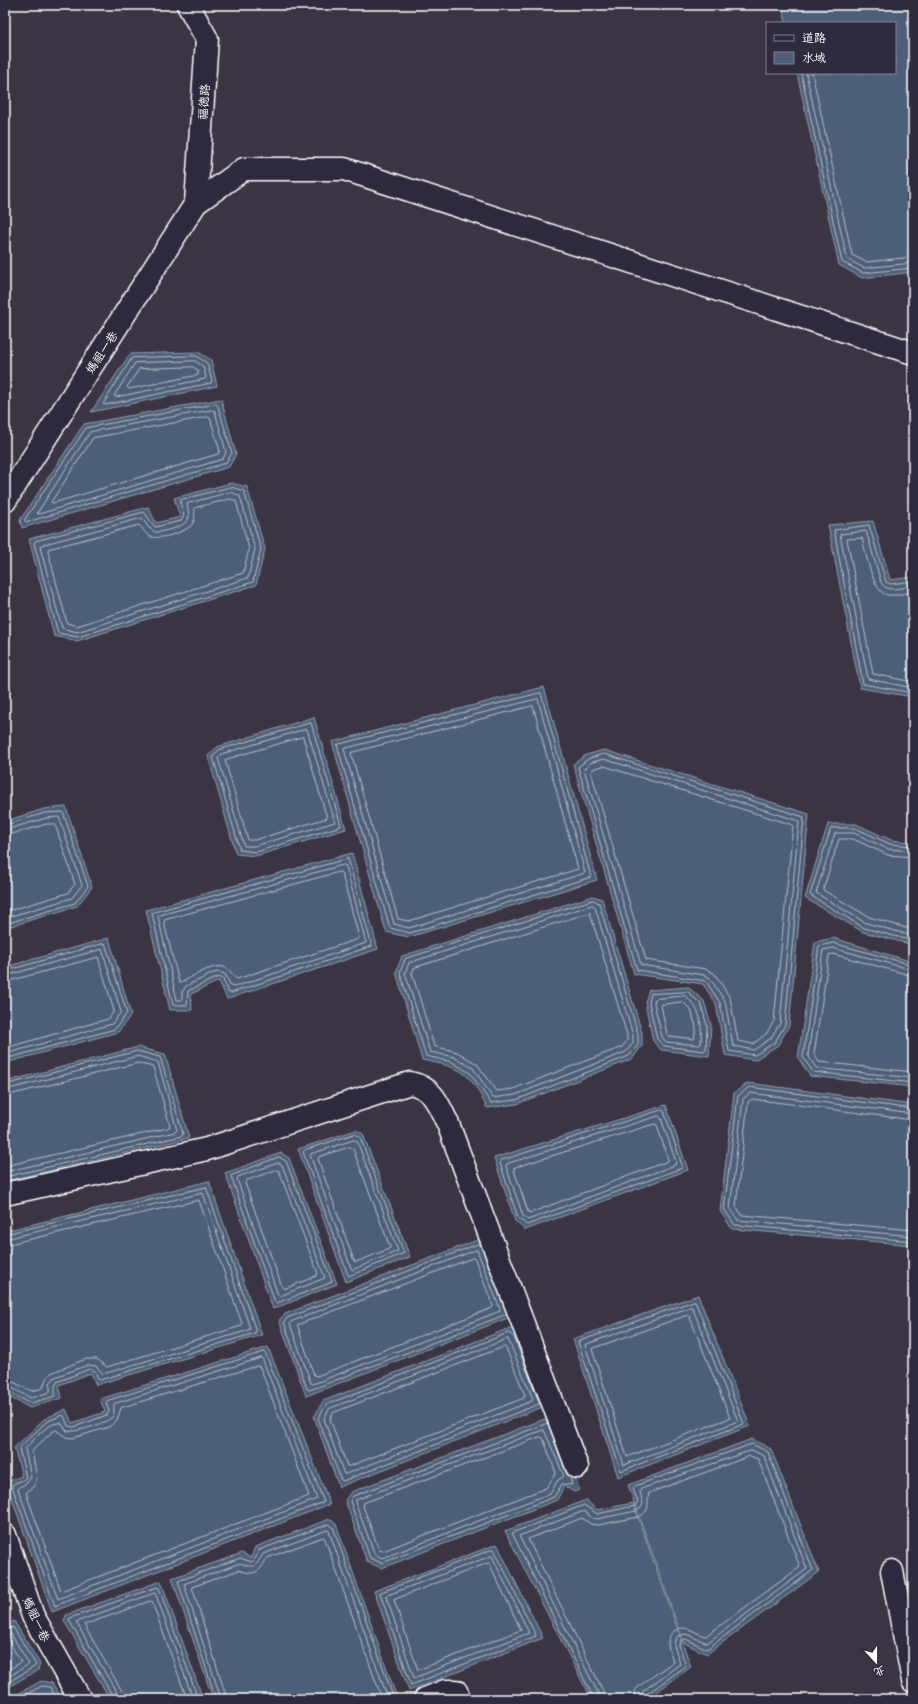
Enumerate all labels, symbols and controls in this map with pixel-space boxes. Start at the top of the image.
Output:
legend [766,22,896,74]
text: 道路 [802,29,826,45]
text: 水域 [802,49,826,65]
street label: 福德路 [194,83,212,121]
street label: 媽祖一巷 [81,328,121,376]
street label: 媽祖一巷 [20,1594,54,1644]
north arrow [856,1642,896,1682]
text: 北 [872,1663,888,1681]

